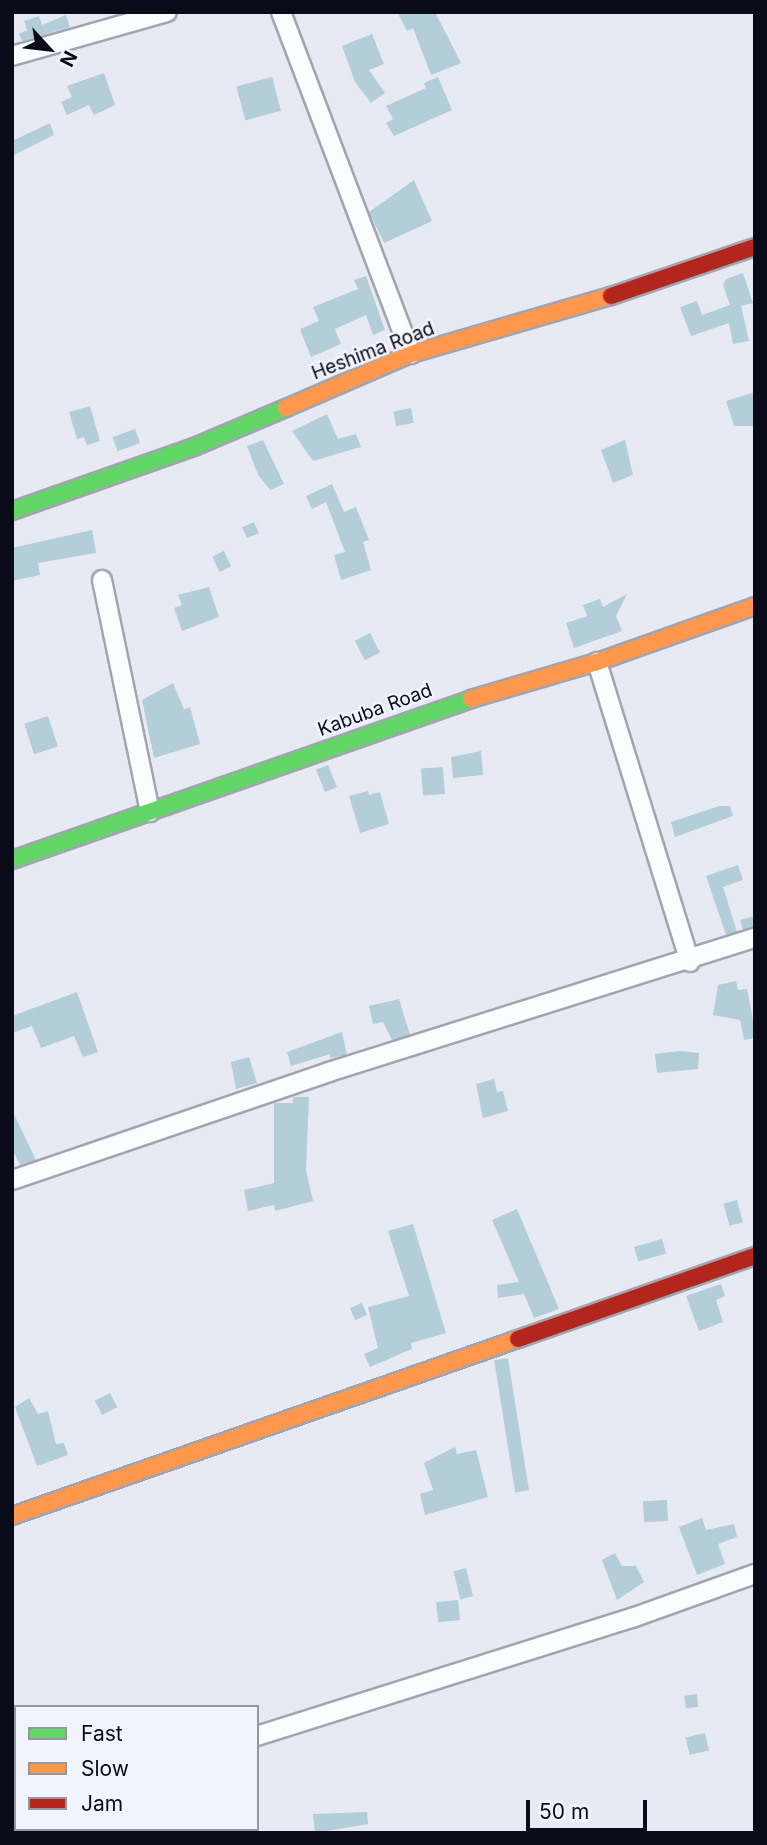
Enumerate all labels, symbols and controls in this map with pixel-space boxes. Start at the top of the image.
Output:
north arrow [14,14,84,84]
text: N [55,47,82,70]
street label: Heshima Road [308,317,438,385]
street label: Kabuba Road [315,679,435,741]
legend [14,1705,259,1831]
text: Fast [81,1721,123,1746]
text: Slow [81,1756,129,1781]
scale bar [529,1786,650,1830]
text: Jam [81,1791,123,1816]
text: 50 m [539,1799,589,1824]

